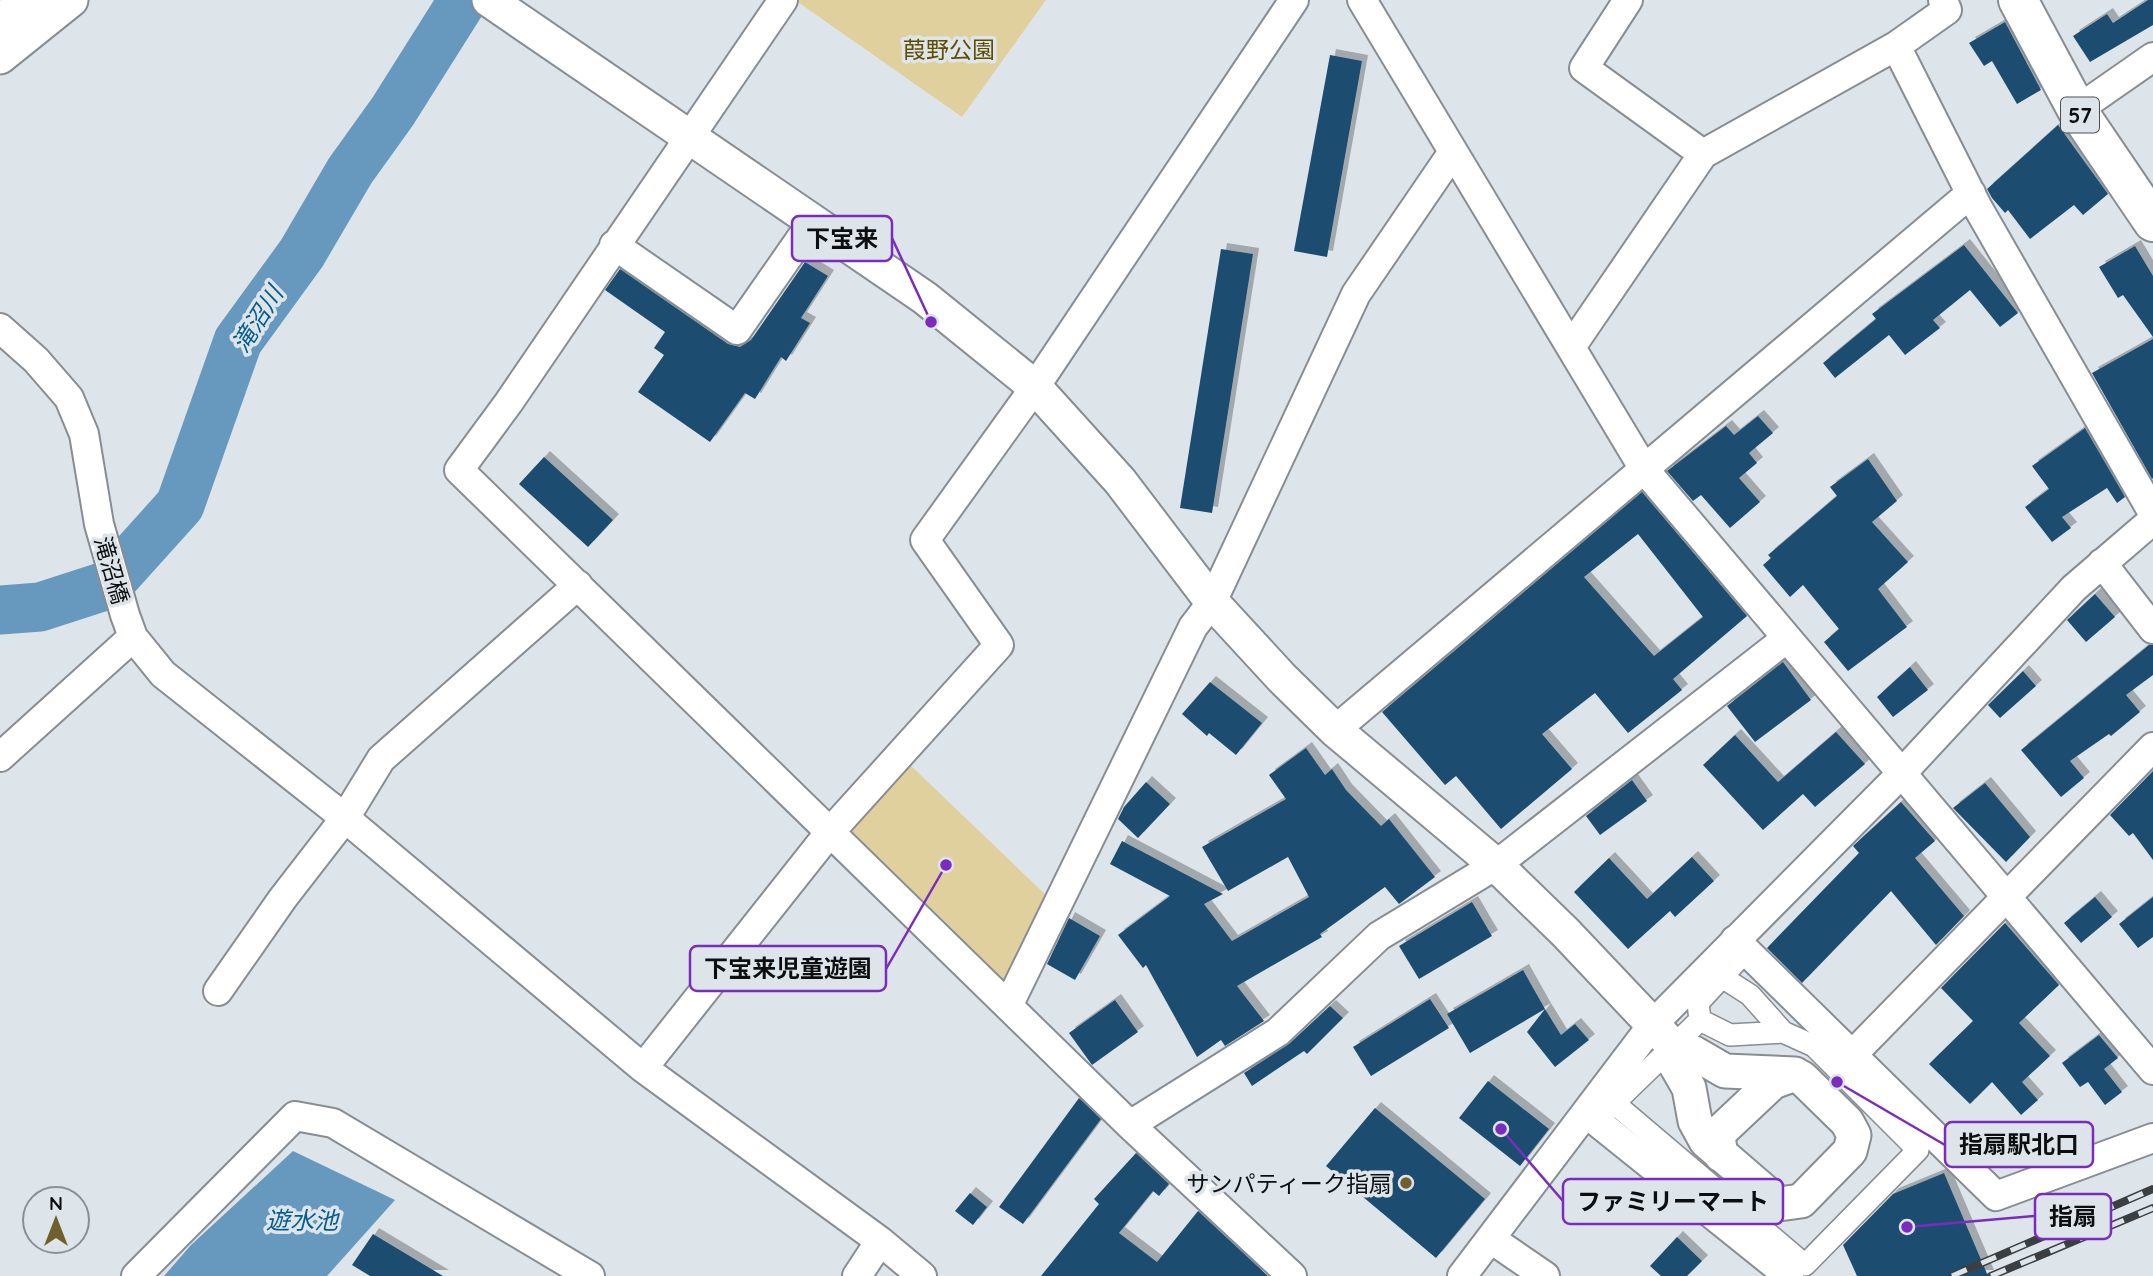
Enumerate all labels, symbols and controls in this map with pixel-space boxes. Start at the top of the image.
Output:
park label: 葭野公園 [903,35,995,64]
road number: 57 [2061,97,2099,132]
callout: 下宝来 [792,216,892,261]
text: 下宝来 [806,223,878,253]
water label: 滝沼川 [225,278,290,357]
street label: 滝沼橋 [89,533,135,607]
callout: 下宝来児童遊園 [690,946,886,991]
text: 下宝来児童遊園 [704,953,872,983]
callout: 指扇駅北口 [1945,1122,2093,1167]
text: 指扇駅北口 [1959,1129,2079,1159]
place label: サンパティーク指扇 [1186,1169,1392,1198]
marker: サンパティーク指扇 [1398,1175,1414,1191]
callout: ファミリーマート [1563,1179,1783,1224]
north arrow [21,1185,91,1255]
text: ファミリーマート [1577,1186,1769,1216]
text: N [49,1191,63,1215]
callout: 指扇 [2035,1194,2111,1239]
text: 指扇 [2049,1201,2097,1231]
water label: 遊水池 [266,1205,340,1235]

